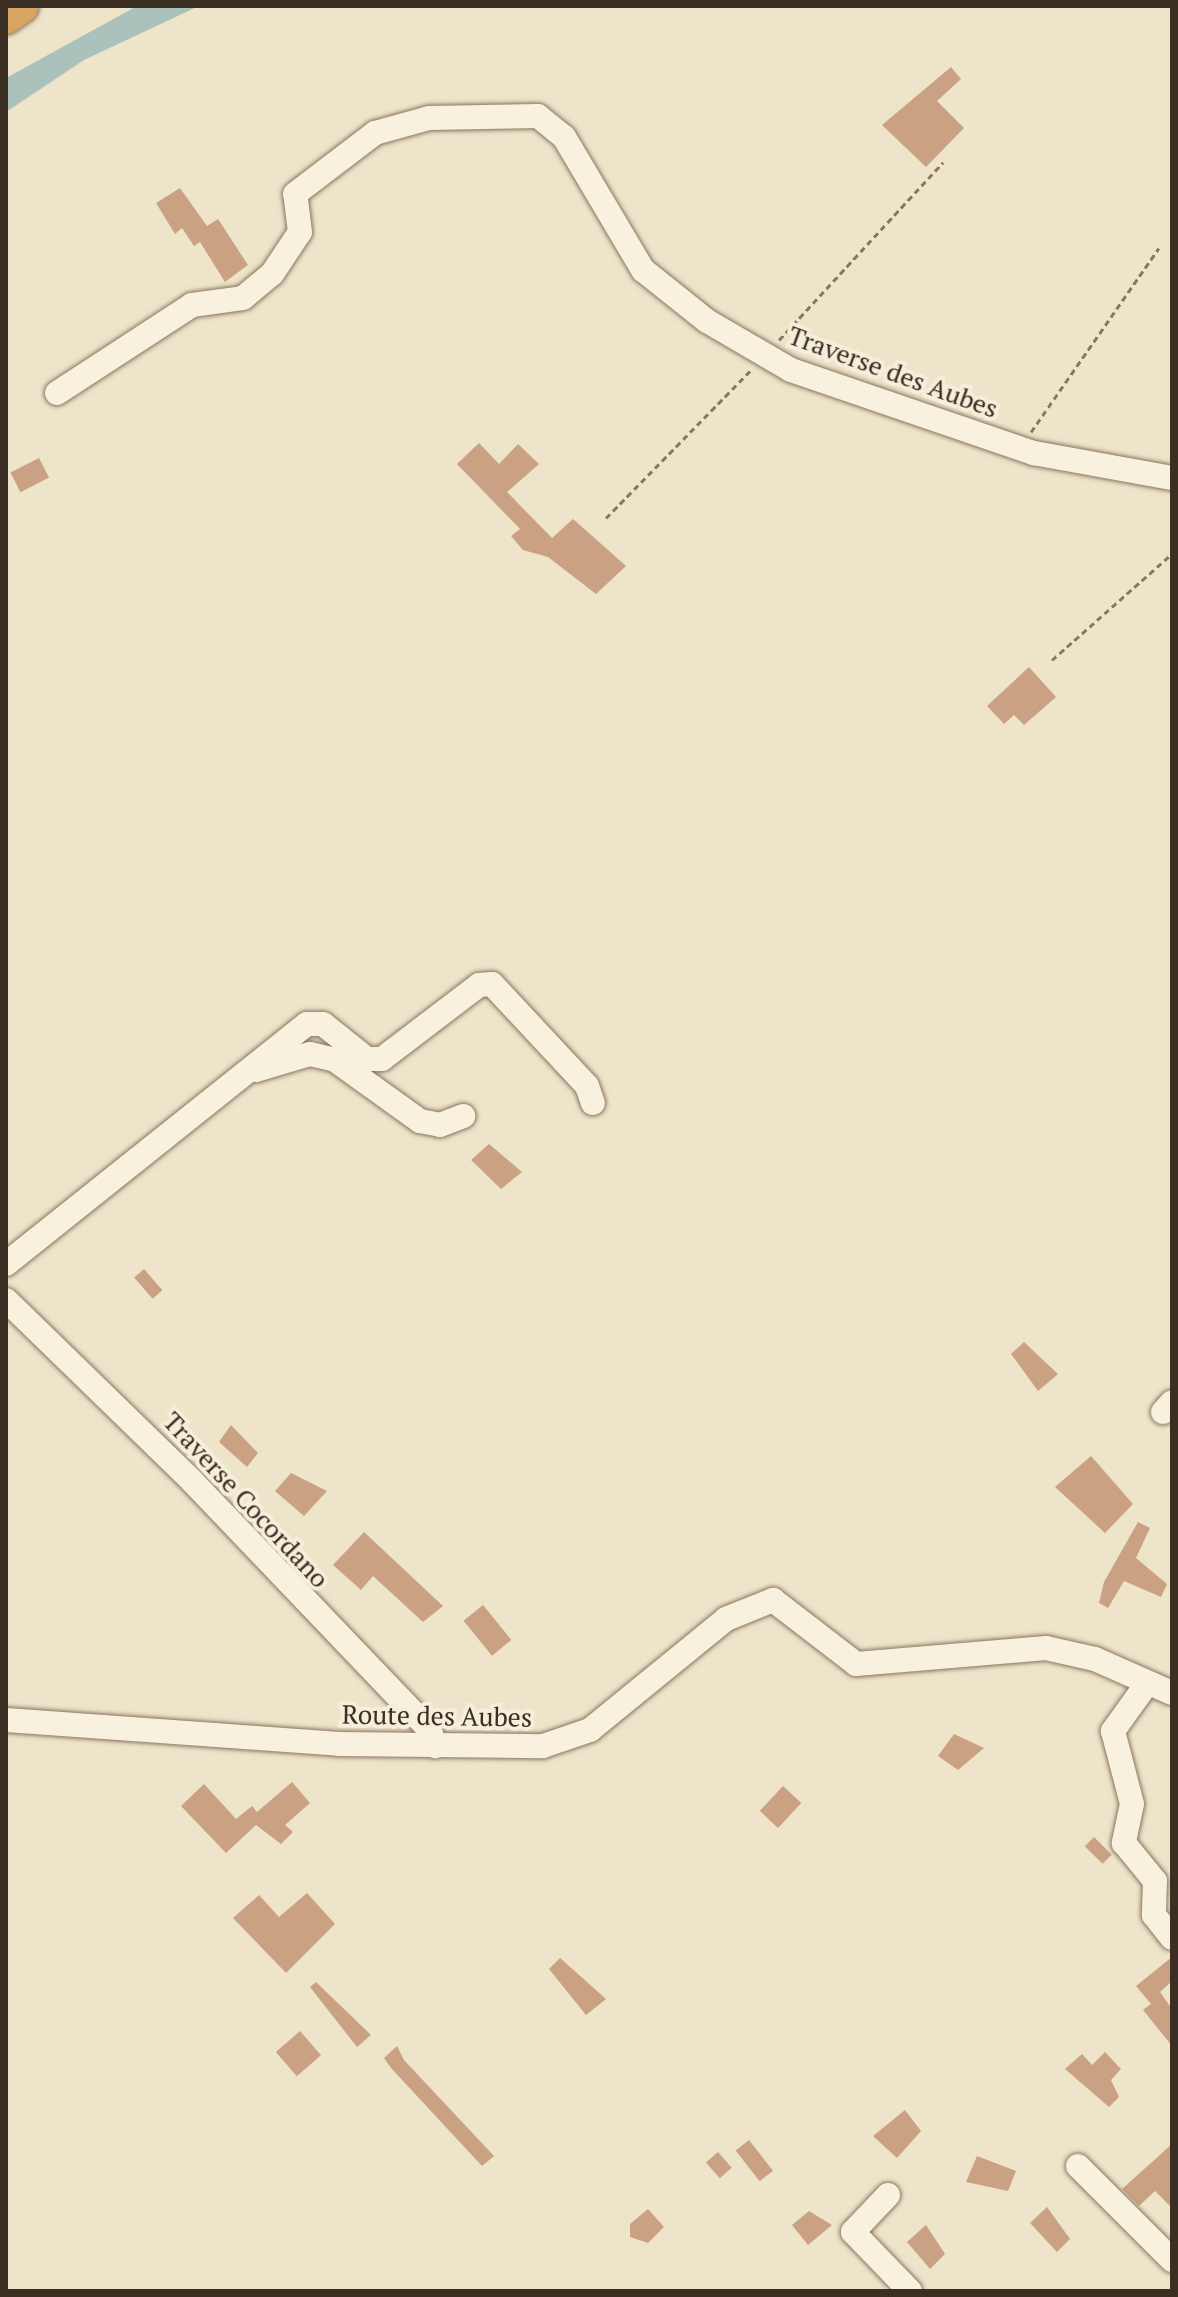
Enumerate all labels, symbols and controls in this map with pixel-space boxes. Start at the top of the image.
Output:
street label: Traverse des Aubes [784,320,1002,424]
street label: Traverse Cocordano [157,1406,335,1594]
street label: Route des Aubes [341,1699,533,1733]

